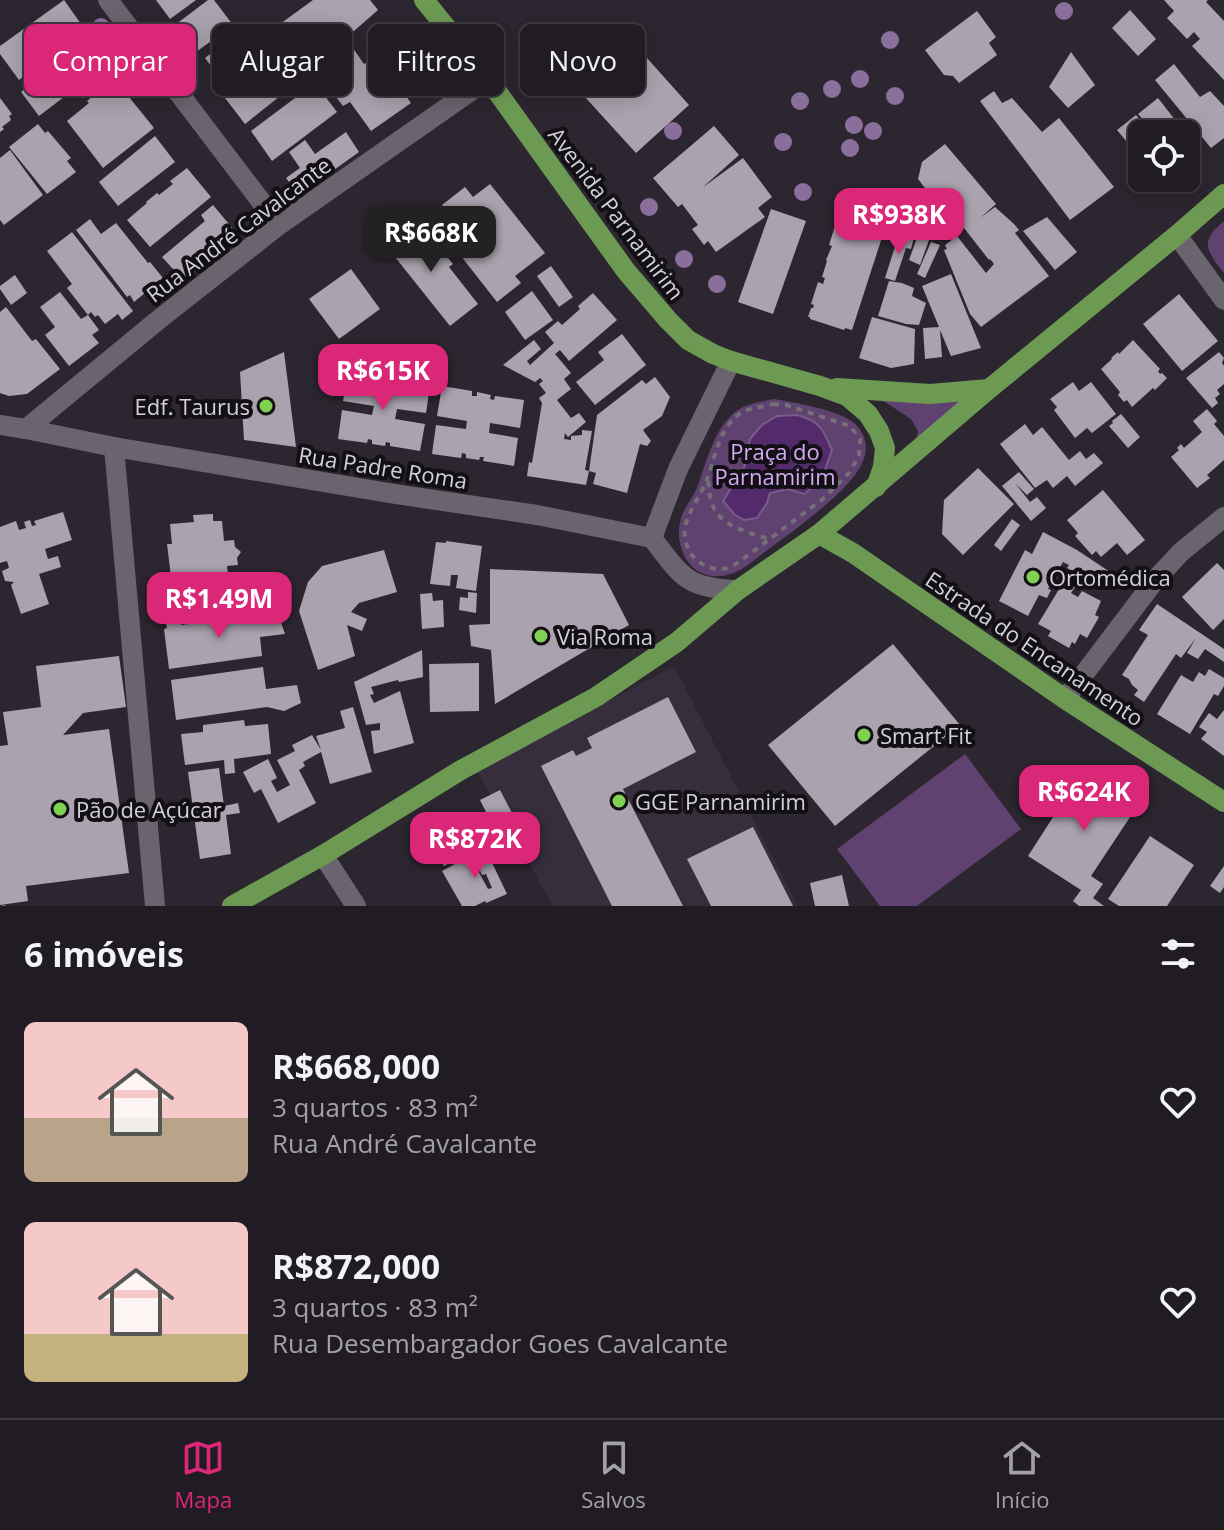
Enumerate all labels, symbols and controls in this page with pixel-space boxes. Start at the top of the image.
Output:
chip: Comprar [24,24,196,96]
chip: Alugar [212,24,352,96]
chip: Filtros [368,24,504,96]
chip: Novo [520,24,645,96]
map controls [1128,120,1200,192]
button: locate [1128,120,1200,192]
street label: Avenida Parnamirim [542,121,692,305]
street label: Rua André Cavalcante [139,150,337,308]
pin: R$938K [834,188,964,256]
text: R$938K [852,196,946,232]
pin: R$668K [366,206,496,274]
text: R$668K [384,214,478,250]
pin: R$615K [318,344,448,412]
text: R$615K [336,352,430,388]
place label: Edf. Taurus [135,391,250,421]
marker: Edf. Taurus [257,397,275,415]
park label: Praça do Parnamirim [715,436,836,491]
street label: Rua Padre Roma [296,439,470,495]
place label: Ortomédica [1049,562,1171,592]
street label: Estrada do Encanamento [920,564,1150,732]
marker: Ortomédica [1024,568,1042,586]
pin: R$1.49M [145,572,293,640]
text: R$1.49M [165,580,273,616]
place label: Via Roma [557,621,653,651]
marker: Via Roma [532,627,550,645]
place label: Smart Fit [880,720,972,750]
marker: Smart Fit [855,726,873,744]
pin: R$624K [1019,765,1149,833]
text: R$624K [1037,773,1131,809]
place label: GGE Parnamirim [635,786,806,816]
marker: GGE Parnamirim [610,792,628,810]
place label: Pão de Açúcar [76,794,222,824]
marker: Pão de Açúcar [51,800,69,818]
pin: R$872K [410,812,540,880]
text: R$872K [428,820,522,856]
text: 6 imóveis [24,931,184,977]
icon: filters [1156,932,1200,976]
text: R$668,000 [272,1043,440,1089]
icon: home [88,1054,184,1150]
icon: heart [1156,1080,1200,1124]
text: 3 quartos · 83 m² [272,1089,478,1125]
text: Rua André Cavalcante [272,1125,537,1161]
text: R$872,000 [272,1243,440,1289]
icon: home [88,1254,184,1350]
icon: heart [1156,1280,1200,1324]
text: 3 quartos · 83 m² [272,1289,478,1325]
text: Rua Desembargador Goes Cavalcante [272,1325,728,1361]
tab: Mapa [175,1436,232,1514]
tab: Salvos [581,1436,646,1514]
tab: Início [995,1436,1049,1514]

